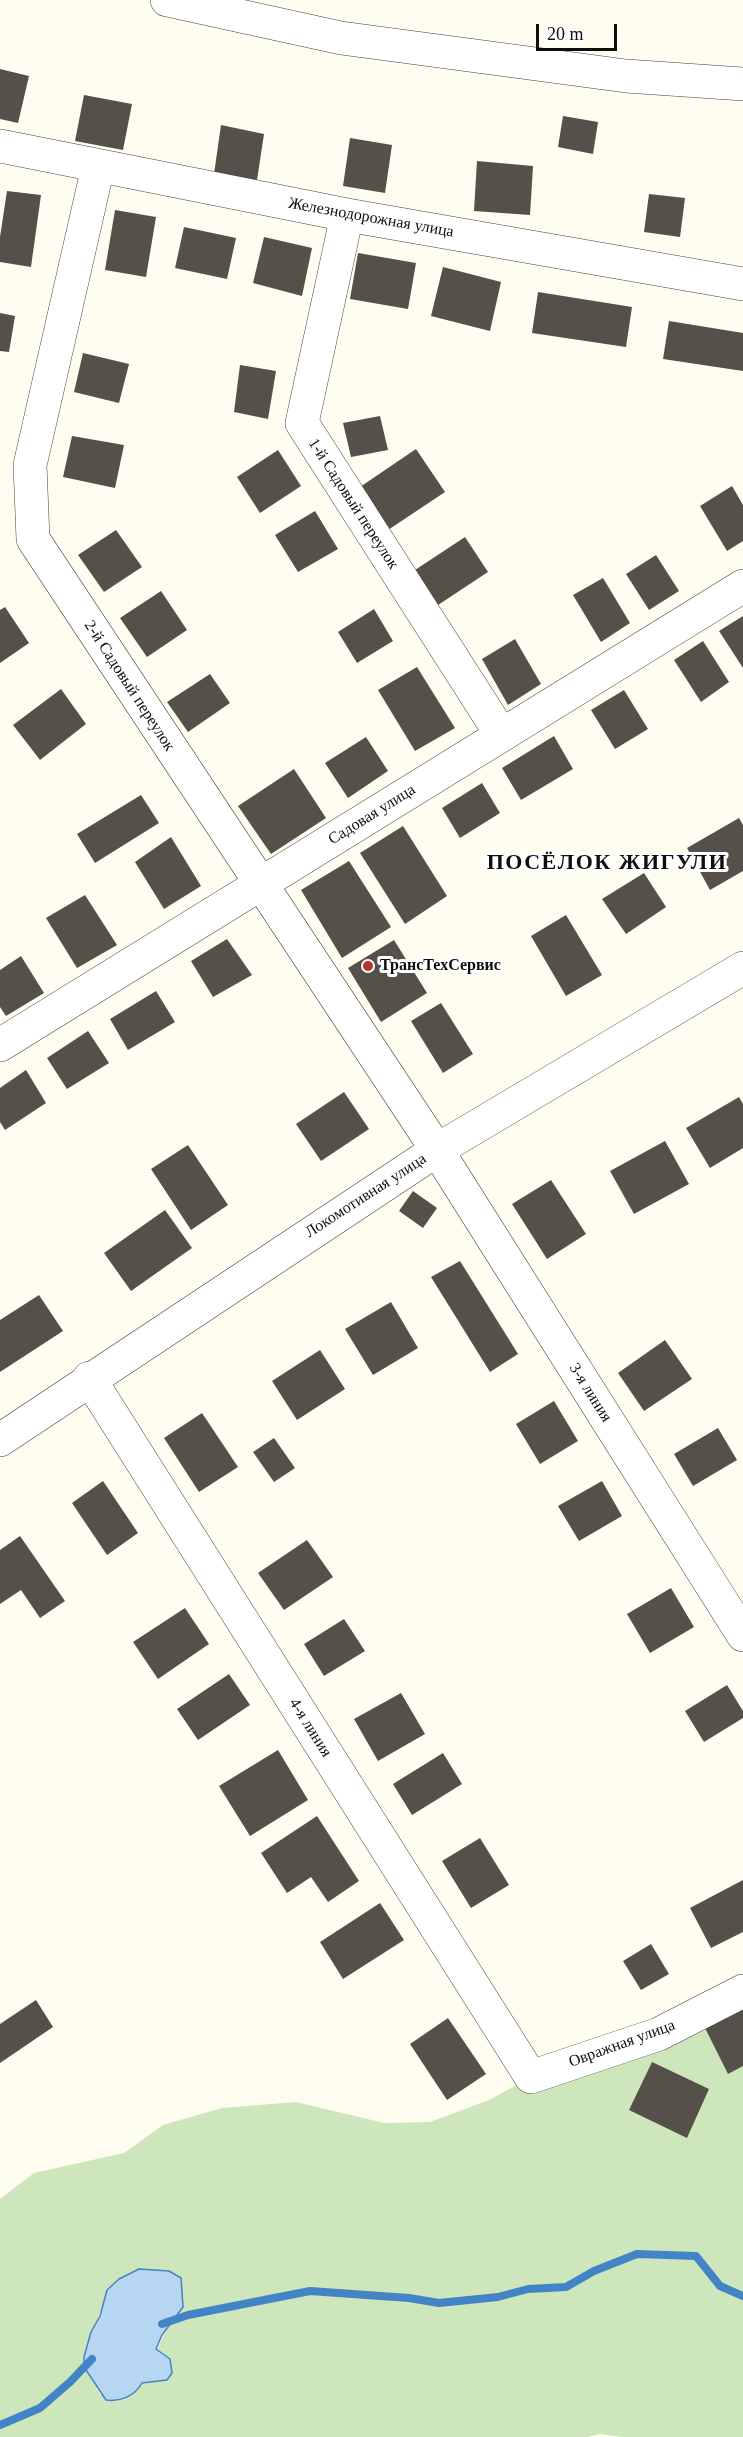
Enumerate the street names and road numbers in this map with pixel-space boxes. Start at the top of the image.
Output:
street label: Железнодорожная улица [287,194,455,242]
street label: 1-й Садовый переулок [304,435,402,573]
street label: 2-й Садовый переулок [80,617,178,755]
street label: Садовая улица [325,781,419,849]
street label: Локомотивная улица [302,1150,430,1242]
street label: 3-я линия [564,1360,616,1426]
street label: 4-я линия [284,1695,336,1761]
street label: Овражная улица [566,2016,678,2072]

